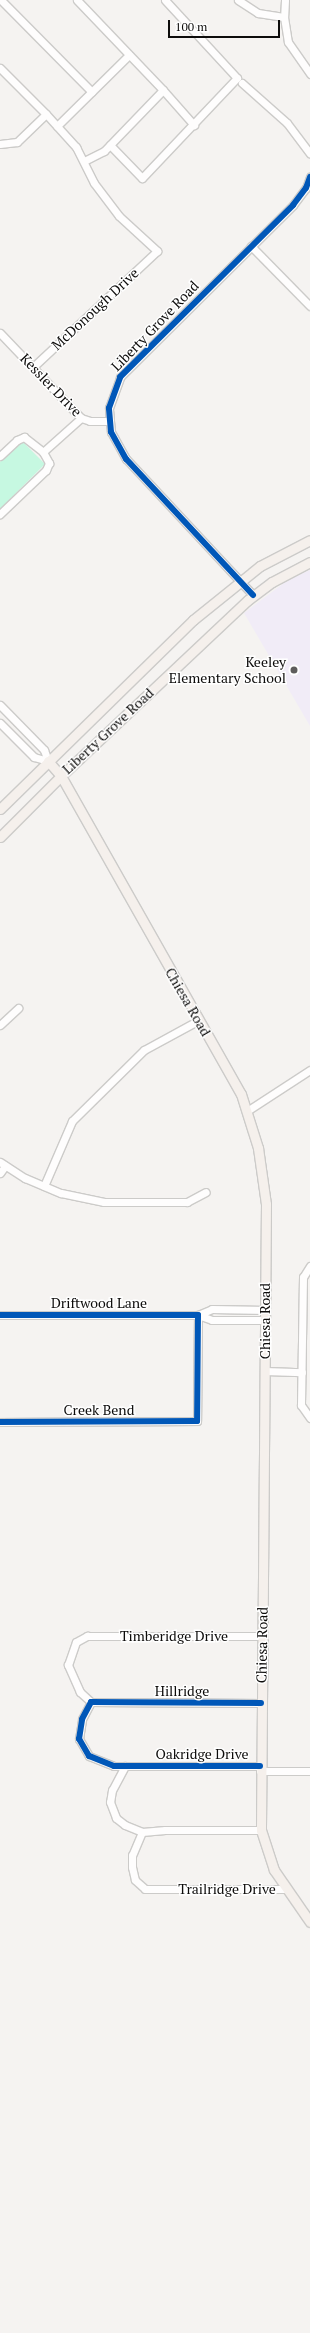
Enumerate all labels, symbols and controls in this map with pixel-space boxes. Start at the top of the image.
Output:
scale bar [170,12,282,38]
text: 100 m [175,19,207,34]
street label: McDonough Drive [48,264,142,354]
street label: Liberty Grove Road [108,278,202,374]
street label: Kessler Drive [17,350,85,420]
place label: Keeley Elementary School [169,654,286,686]
marker: Keeley Elementary School [289,665,299,675]
street label: Liberty Grove Road [59,684,157,778]
street label: Chiesa Road [162,965,214,1039]
street label: Chiesa Road [257,1283,273,1359]
street label: Driftwood Lane [51,1295,147,1311]
street label: Creek Bend [64,1402,134,1418]
street label: Chiesa Road [253,1607,271,1683]
street label: Timberidge Drive [120,1628,228,1644]
street label: Hillridge [155,1683,209,1699]
street label: Oakridge Drive [155,1746,249,1762]
street label: Trailridge Drive [178,1881,276,1897]

